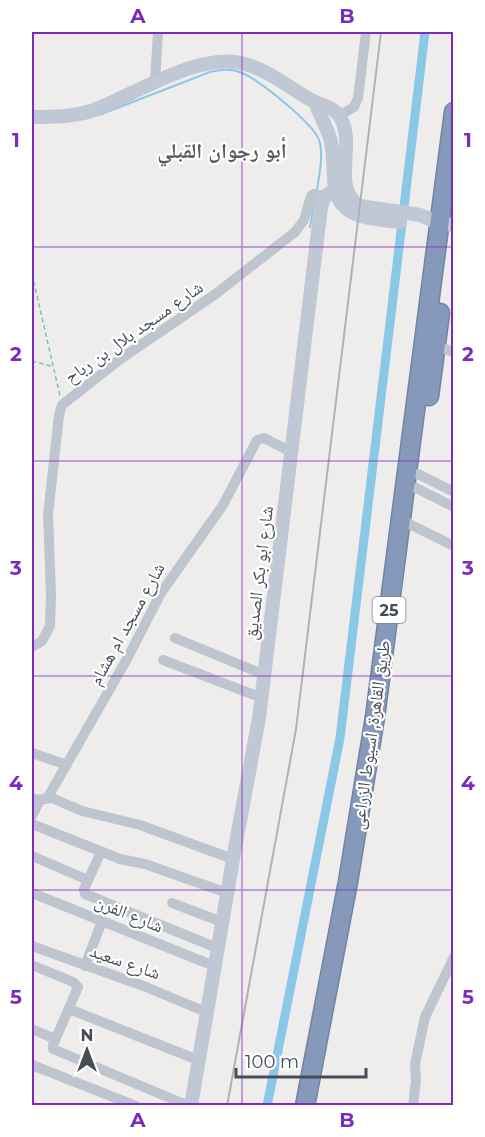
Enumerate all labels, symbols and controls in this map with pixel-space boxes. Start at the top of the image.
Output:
text: A [129,4,146,28]
text: B [339,4,355,28]
text: 1 [12,128,20,152]
text: 1 [464,128,472,152]
district label: أبو رجوان القبلي [157,136,287,167]
street label: شارع مسجد بلال بن رباح [61,276,208,389]
text: 2 [10,342,22,366]
text: 2 [462,342,474,366]
street label: شارع ابو بكر الصديق [240,505,278,641]
text: 3 [9,556,22,580]
text: 3 [461,556,474,580]
street label: شارع مسجد ام هشام [84,559,171,690]
road number: 25 [372,597,406,623]
street label: طريق القاهرة, اسيوط الزراعى [347,639,395,831]
text: 4 [9,771,23,795]
text: 4 [461,771,475,795]
street label: شارع الفرن [92,890,166,938]
street label: شارع سعيد [87,940,163,984]
text: 5 [10,985,22,1009]
text: 5 [462,985,474,1009]
north arrow [57,1020,117,1080]
text: N [81,1026,93,1045]
scale bar [236,1041,366,1079]
text: 100 m [245,1051,299,1073]
text: A [129,1108,146,1132]
text: B [339,1108,355,1132]

